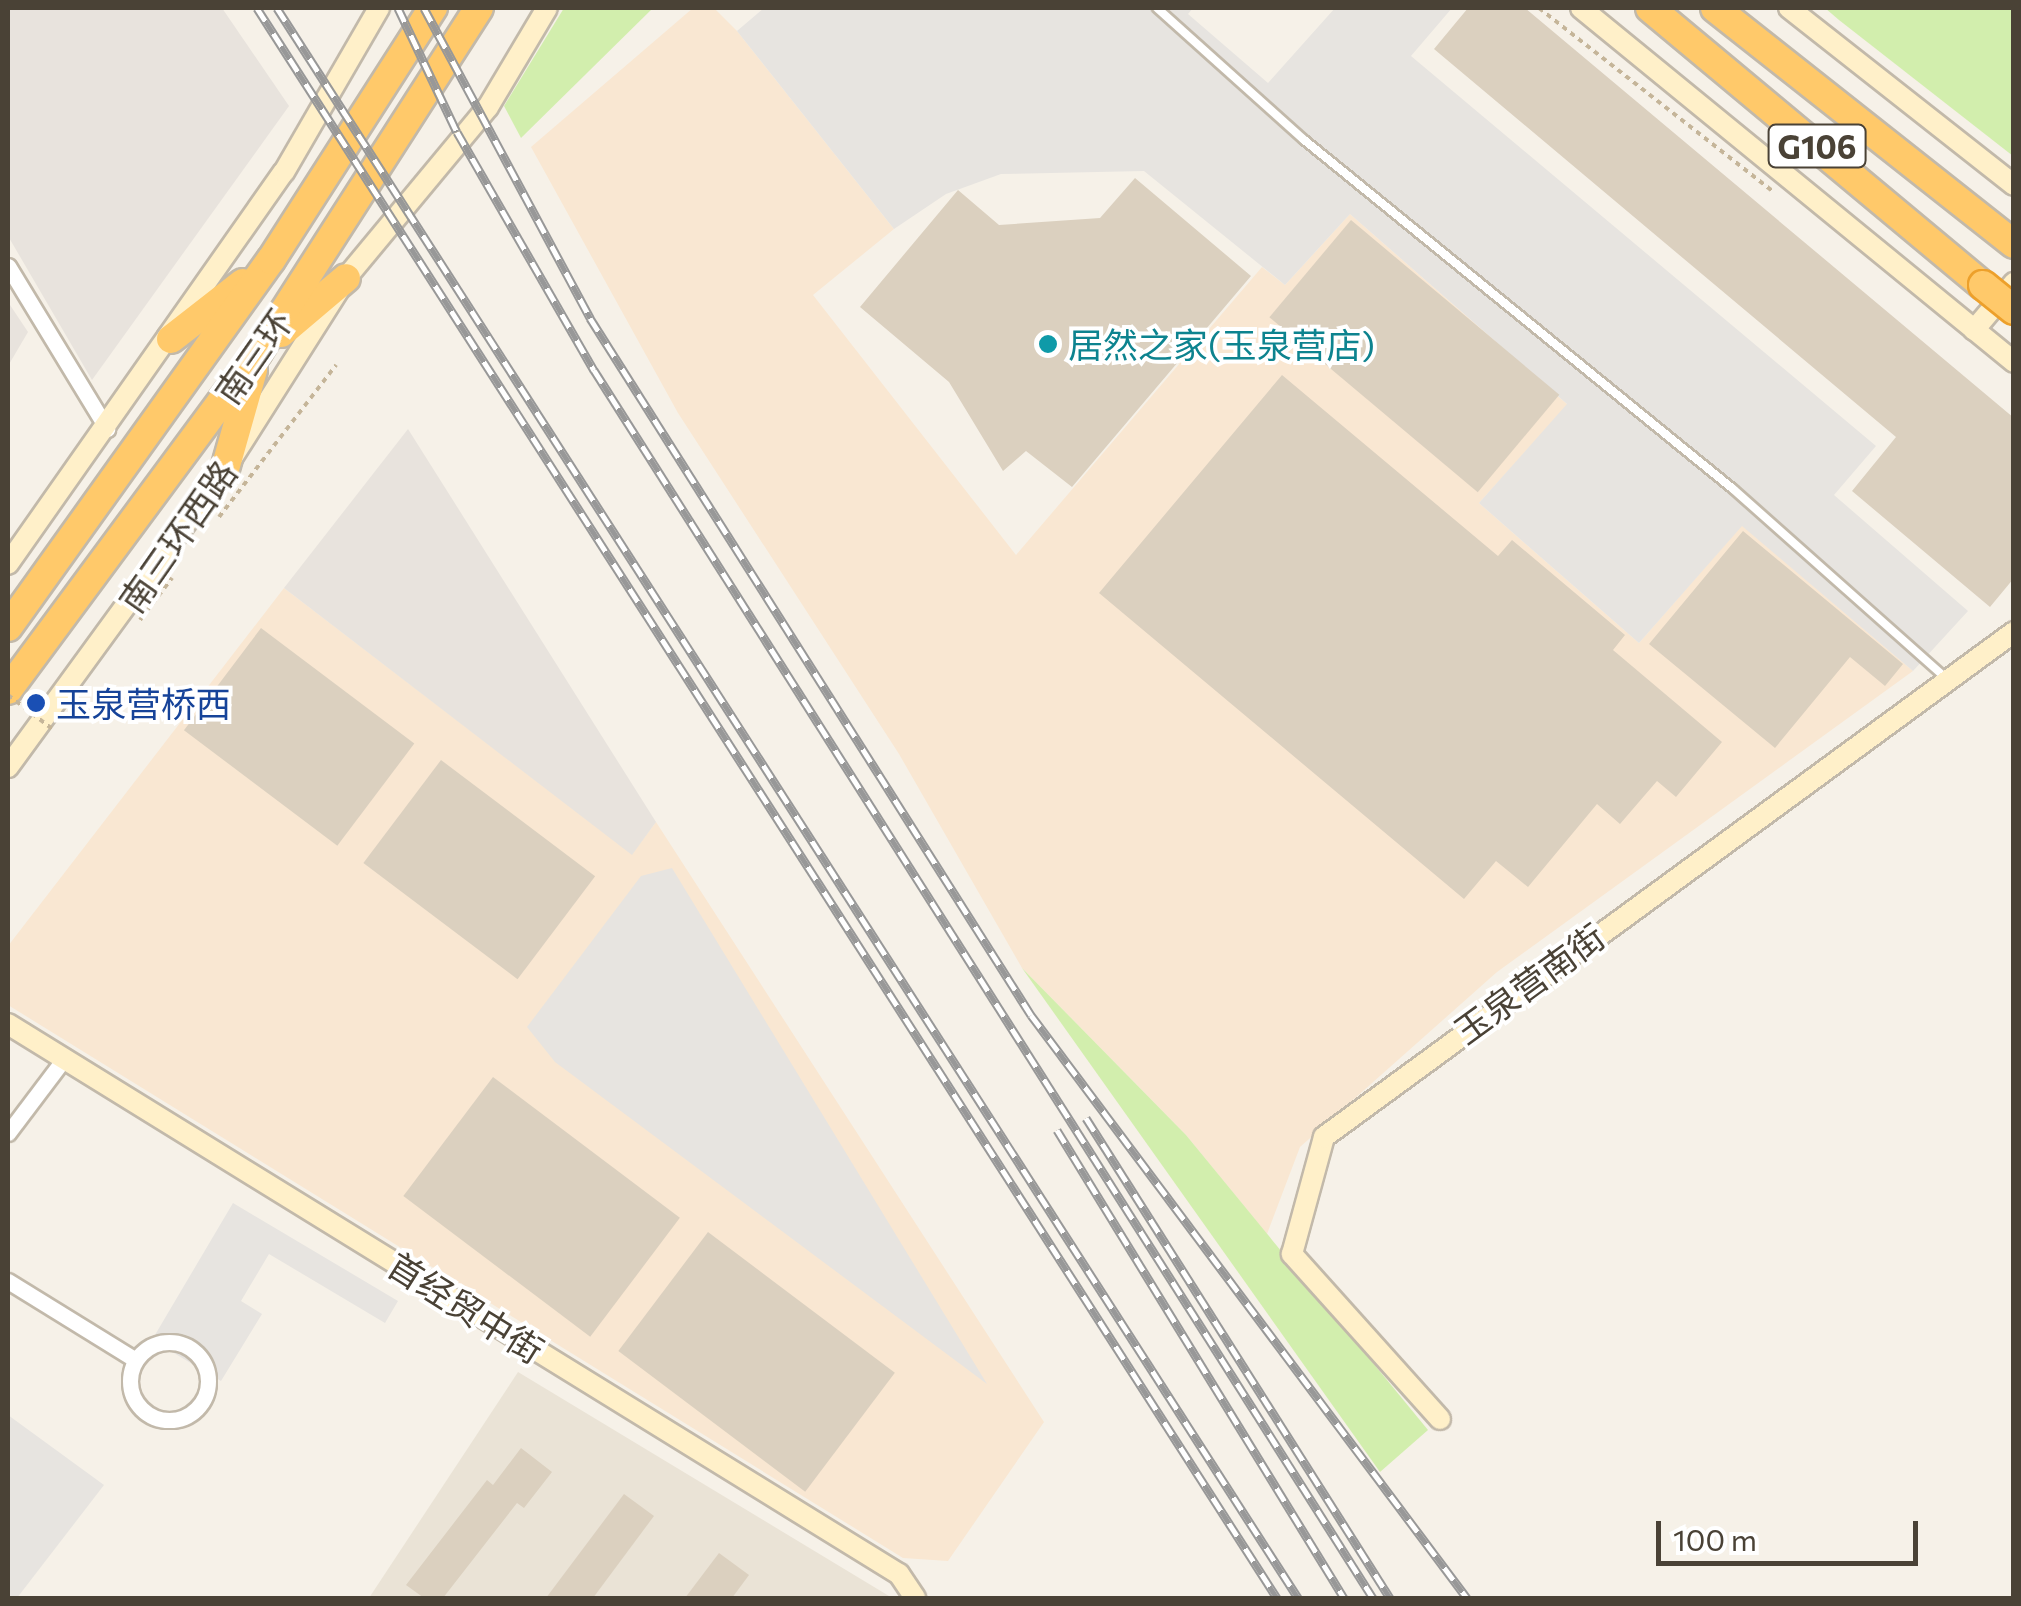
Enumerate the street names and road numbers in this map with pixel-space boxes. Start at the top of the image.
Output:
road number: G106 [1767,119,1867,173]
street label: 南三环 [206,301,300,411]
street label: 南三环西路 [110,452,244,620]
street label: 玉泉营南街 [1446,915,1612,1051]
street label: 首经贸中街 [381,1243,551,1371]

